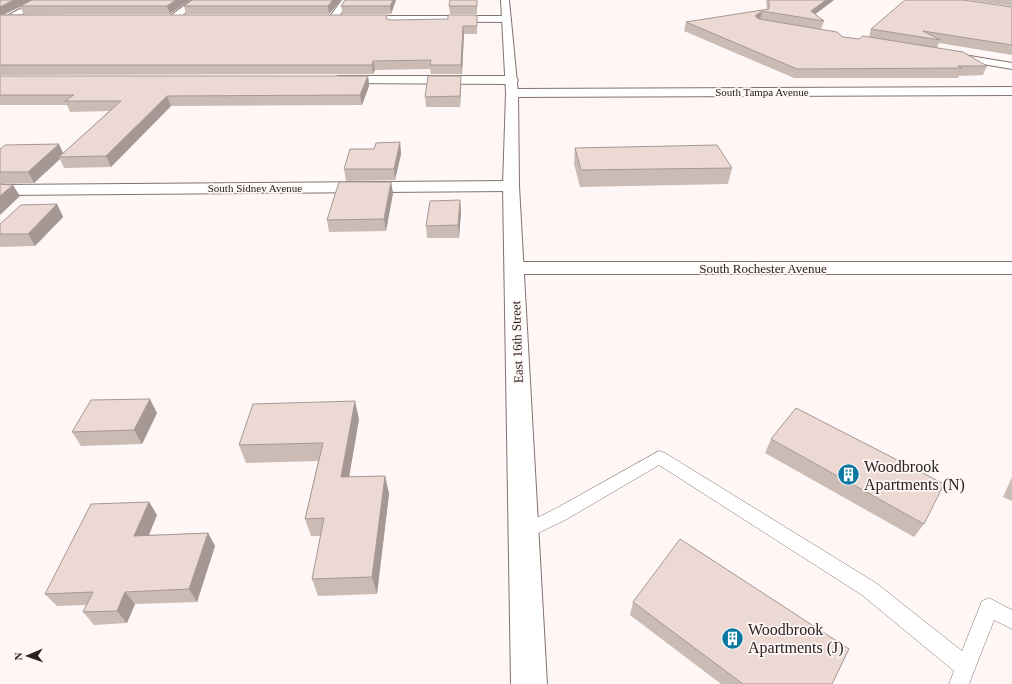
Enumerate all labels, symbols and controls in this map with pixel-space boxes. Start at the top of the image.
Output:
street label: South Tampa Avenue [715,86,809,98]
street label: South Sidney Avenue [208,182,302,194]
street label: South Rochester Avenue [699,261,827,276]
street label: East 16th Street [508,300,526,383]
place label: Woodbrook Apartments (N) [864,458,965,494]
building icon: Woodbrook Apartments (N) [835,462,861,488]
place label: Woodbrook Apartments (J) [748,621,844,657]
building icon: Woodbrook Apartments (J) [719,625,745,651]
north arrow [8,636,48,676]
text: N [12,652,24,661]

